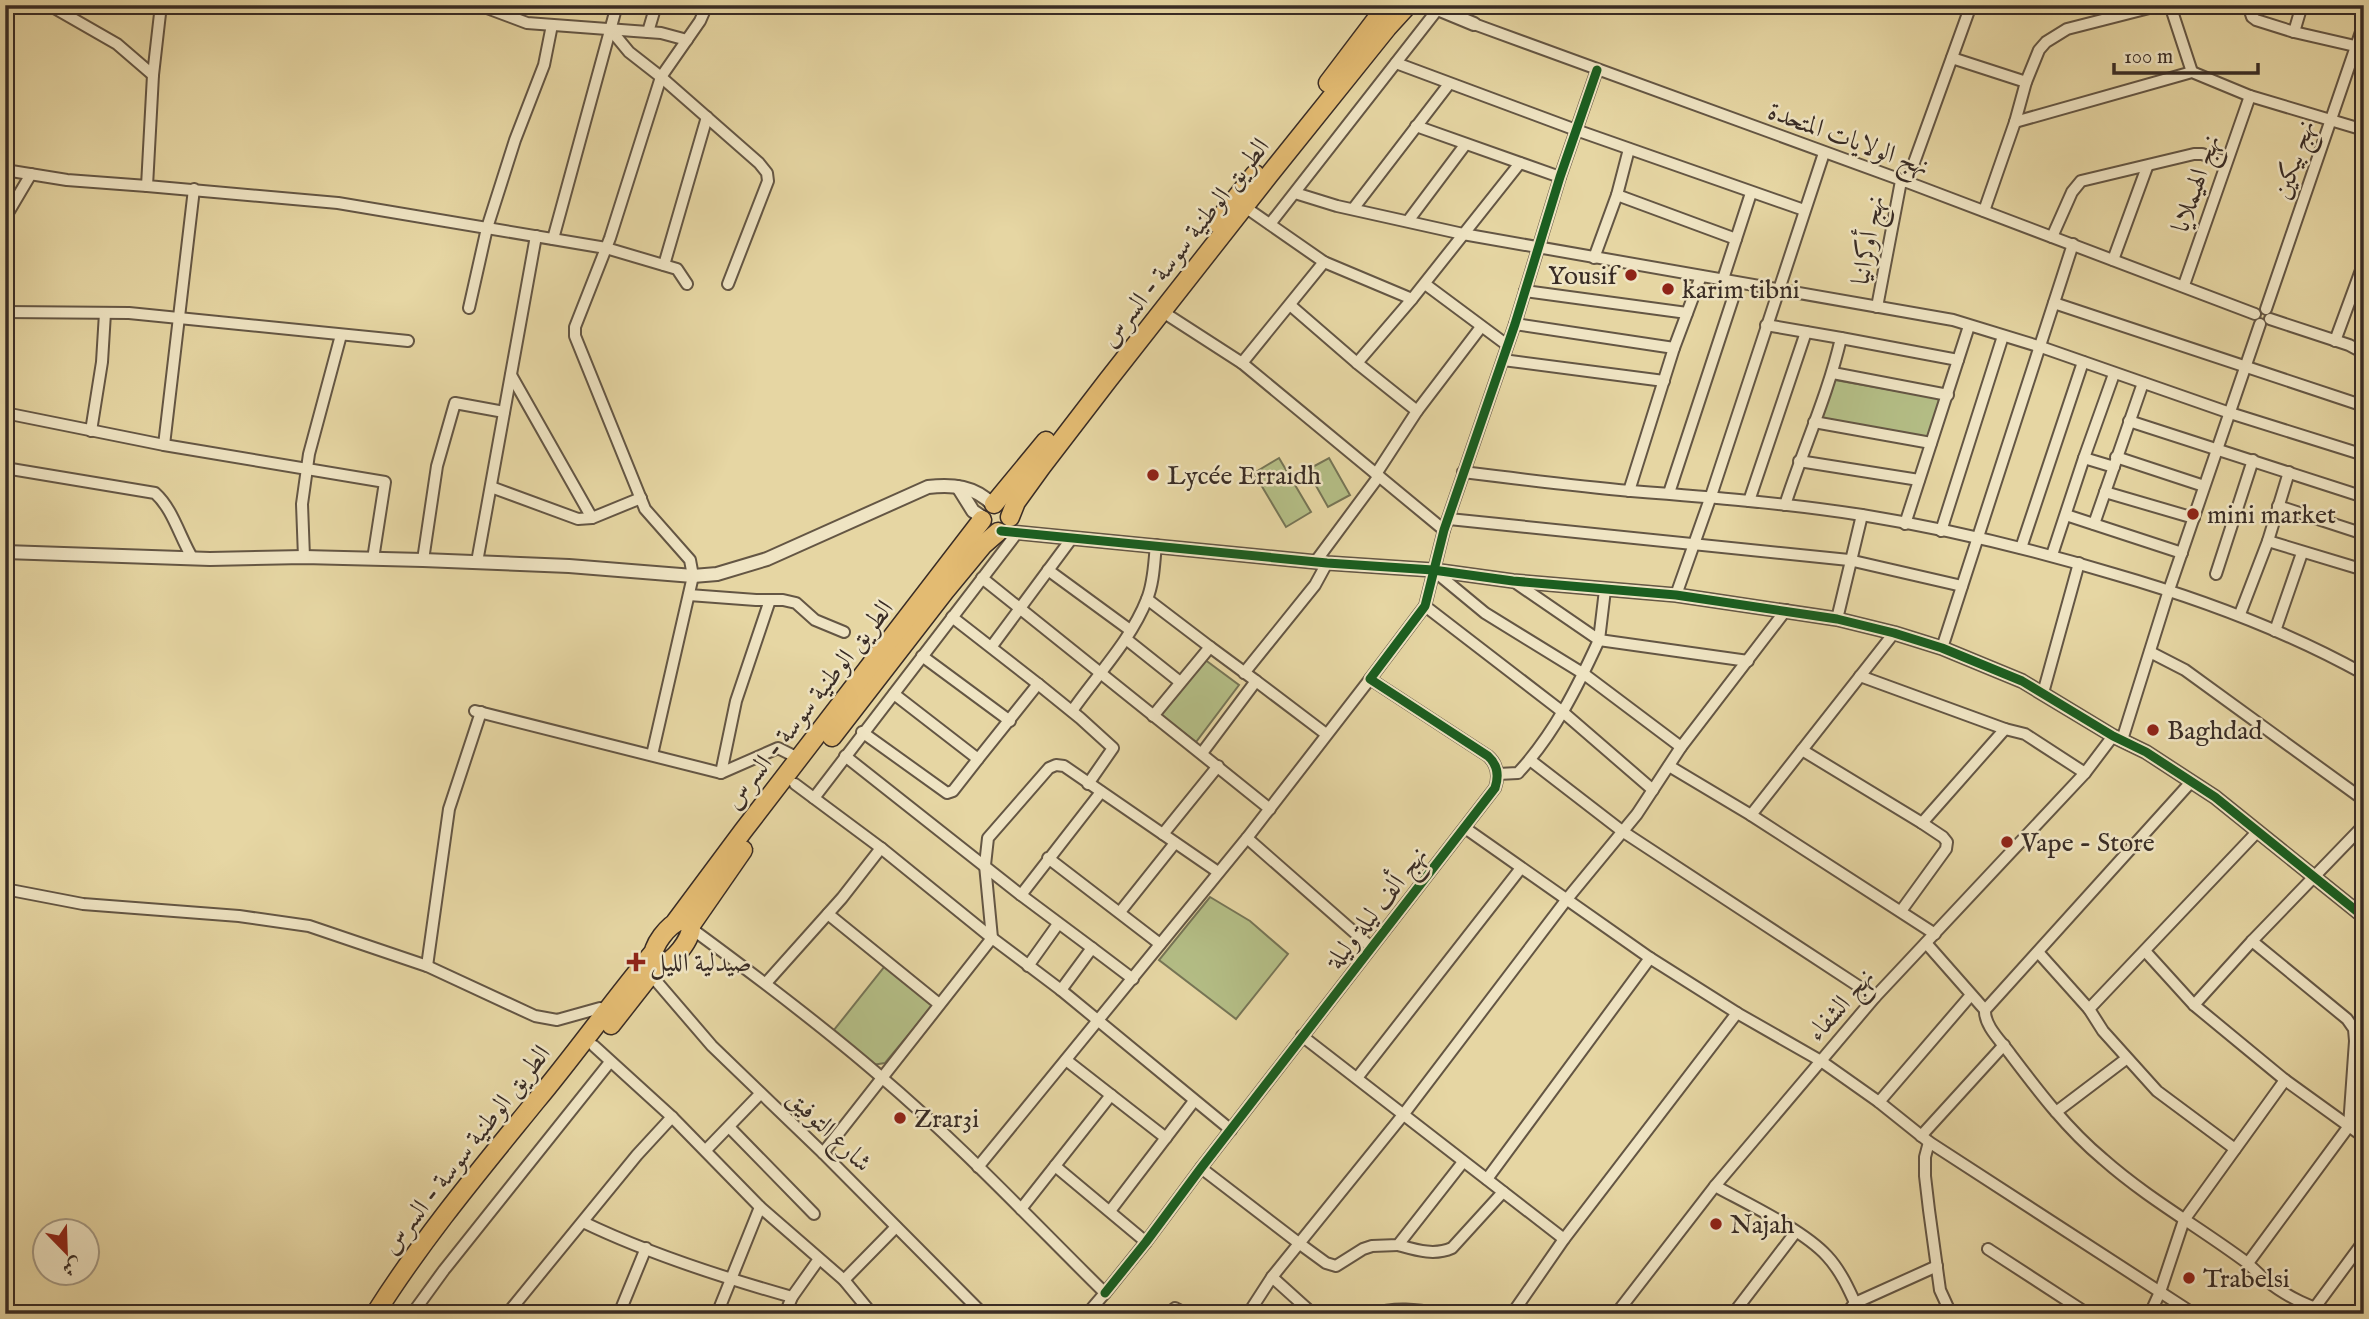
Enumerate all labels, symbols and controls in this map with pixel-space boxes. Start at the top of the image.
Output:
scale bar [2114,32,2257,76]
text: 100 m [2124,44,2173,71]
street label: نهج الولايات المتحدة [1761,95,1934,190]
street label: نهج بيكين [2265,115,2329,206]
street label: نهج الهيملايا [2164,130,2234,239]
street label: الطريق الوطنية سوسة - السرس [1093,131,1277,354]
street label: نهج أوكرانيا [1842,193,1898,288]
place label: Yousif [1548,260,1622,293]
marker: Yousif [1623,267,1639,283]
place label: karim tibni [1682,274,1800,307]
marker: karim tibni [1660,281,1676,297]
place label: Lycée Erraidh [1167,460,1321,493]
marker: Lycée Erraidh [1145,467,1161,483]
place label: mini market [2207,499,2336,532]
marker: mini market [2185,506,2201,522]
street label: الطريق الوطنية سوسة - السرس [717,593,901,816]
place label: Baghdad [2167,715,2262,748]
marker: Baghdad [2145,722,2161,738]
place label: Vape - Store [2020,827,2155,860]
marker: Vape - Store [1999,834,2015,850]
street label: نهج ألف ليلة وليلة [1316,839,1440,981]
place label: صيدلية الليل [650,947,752,980]
marker: صيدلية الليل [628,954,644,970]
street label: نهج الشفاء [1800,961,1887,1052]
street label: الطريق الوطنية سوسة - السرس [374,1038,558,1261]
street label: شارع التوفيق [777,1082,879,1183]
place label: Zrar3i [914,1103,979,1136]
marker: Zrar3i [892,1110,908,1126]
place label: Najah [1730,1209,1794,1242]
marker: Najah [1708,1216,1724,1232]
north arrow [32,1218,102,1288]
text: ش [58,1251,85,1281]
place label: Trabelsi [2203,1263,2290,1296]
marker: Trabelsi [2181,1270,2197,1286]

